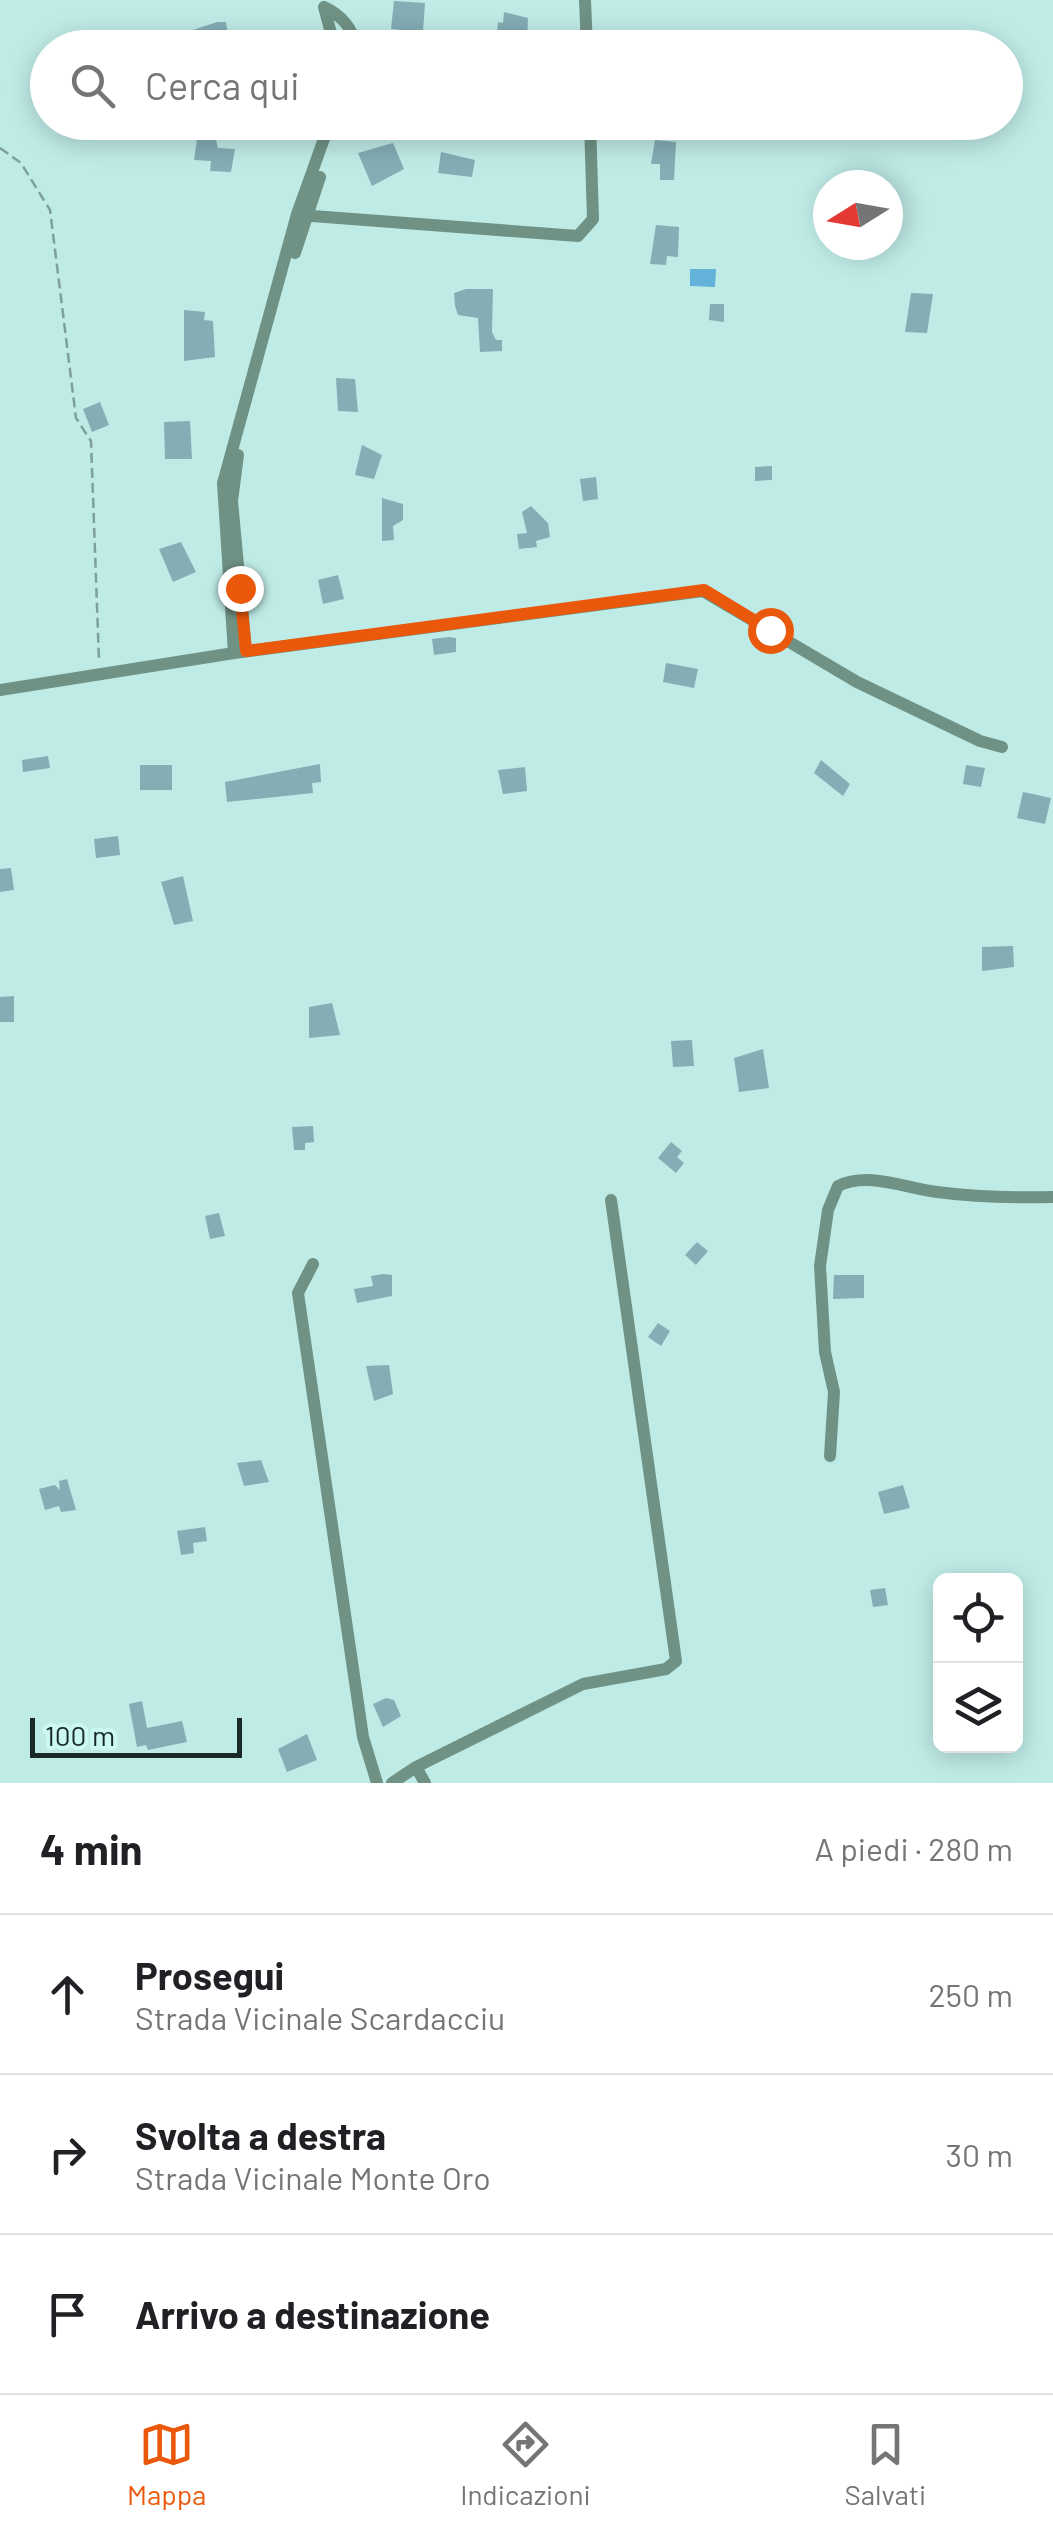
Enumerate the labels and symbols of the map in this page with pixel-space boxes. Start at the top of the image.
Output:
north arrow [813,170,903,260]
route end [218,566,264,612]
route start [748,608,794,654]
scale bar [30,1713,242,1758]

